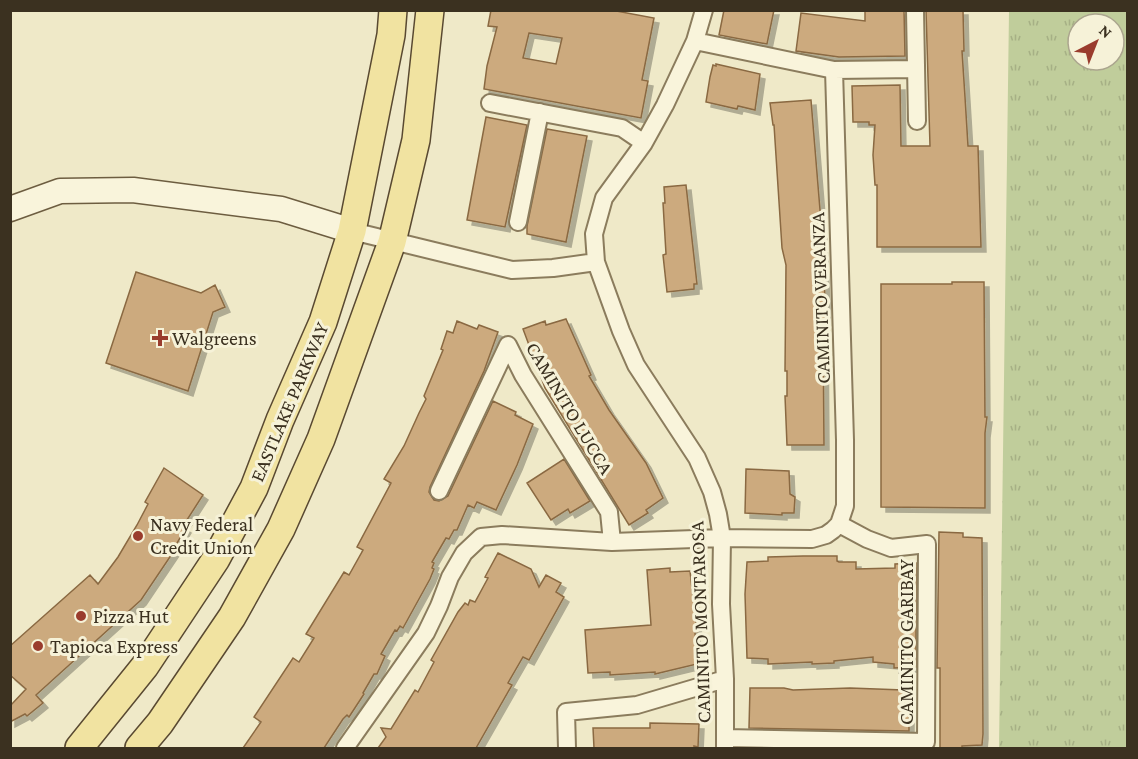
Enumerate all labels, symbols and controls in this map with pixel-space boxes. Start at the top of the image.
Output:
north arrow [1066,12,1126,72]
text: N [1096,21,1116,41]
street label: CAMINITO VERANZA [806,211,834,384]
street label: EASTLAKE PARKWAY [246,319,333,485]
place label: Walgreens [172,327,257,350]
marker: Walgreens [153,331,167,345]
street label: CAMINITO LUCCA [522,338,618,479]
place label: Navy Federal Credit Union [150,513,253,558]
street label: CAMINITO MONTAROSA [685,520,715,724]
marker: Navy Federal Credit Union [131,529,145,543]
street label: CAMINITO GARIBAY [895,559,917,725]
place label: Pizza Hut [93,605,169,627]
marker: Pizza Hut [74,609,88,623]
place label: Tapioca Express [50,635,178,658]
marker: Tapioca Express [31,639,45,653]

